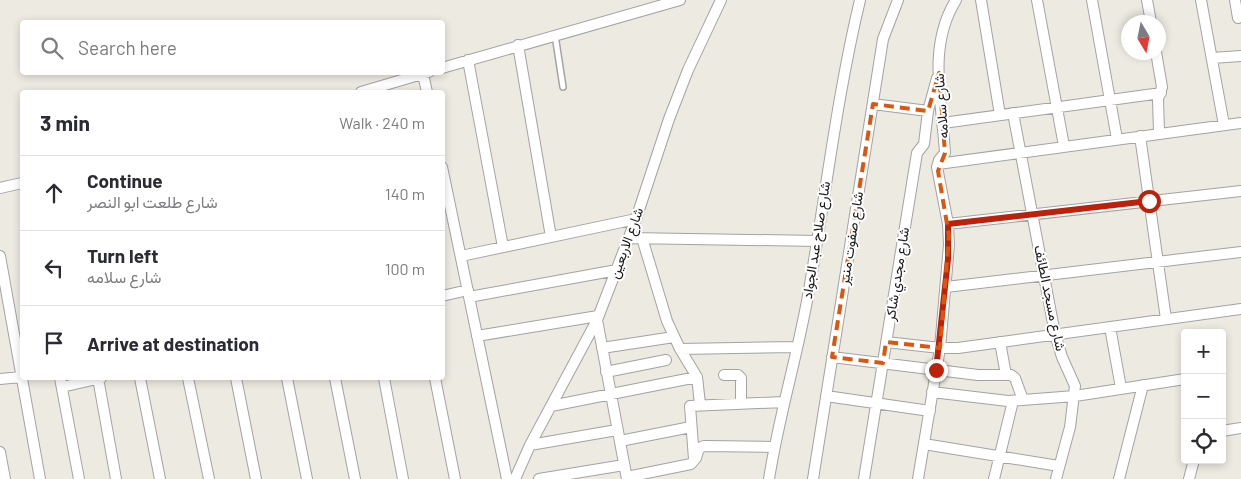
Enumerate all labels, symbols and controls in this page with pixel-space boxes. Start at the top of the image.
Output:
north arrow [1121,15,1166,60]
search box [20,20,445,75]
icon: search [38,34,66,62]
text: Search here [78,36,177,59]
street label: شارع سلامه [930,73,954,139]
text: 3 min [40,110,90,135]
text: Walk · 240 m [339,113,425,132]
text: Continue [87,169,163,192]
icon: ahead [40,179,68,207]
street label: شارع صلاح عبد الجواد [798,180,836,300]
text: 140 m [385,184,425,203]
street label: شارع صفوت منير [835,190,869,287]
route start [1138,190,1161,213]
text: شارع طلعت ابو النصر [87,192,218,211]
street label: شارع الاربعين [605,205,649,282]
street label: شارع مجدي شاكر [881,226,916,323]
street label: شارع مسجد الطائف [1028,243,1070,353]
text: Turn left [87,244,158,267]
icon: left [40,254,68,282]
text: 100 m [385,259,425,278]
text: شارع سلامه [87,267,161,286]
icon: arrive [40,329,68,357]
map controls [1181,329,1226,464]
button: + [1181,329,1226,374]
text: Arrive at destination [87,332,259,355]
route end [925,359,948,382]
button: − [1181,374,1226,419]
button: locate [1181,419,1226,464]

